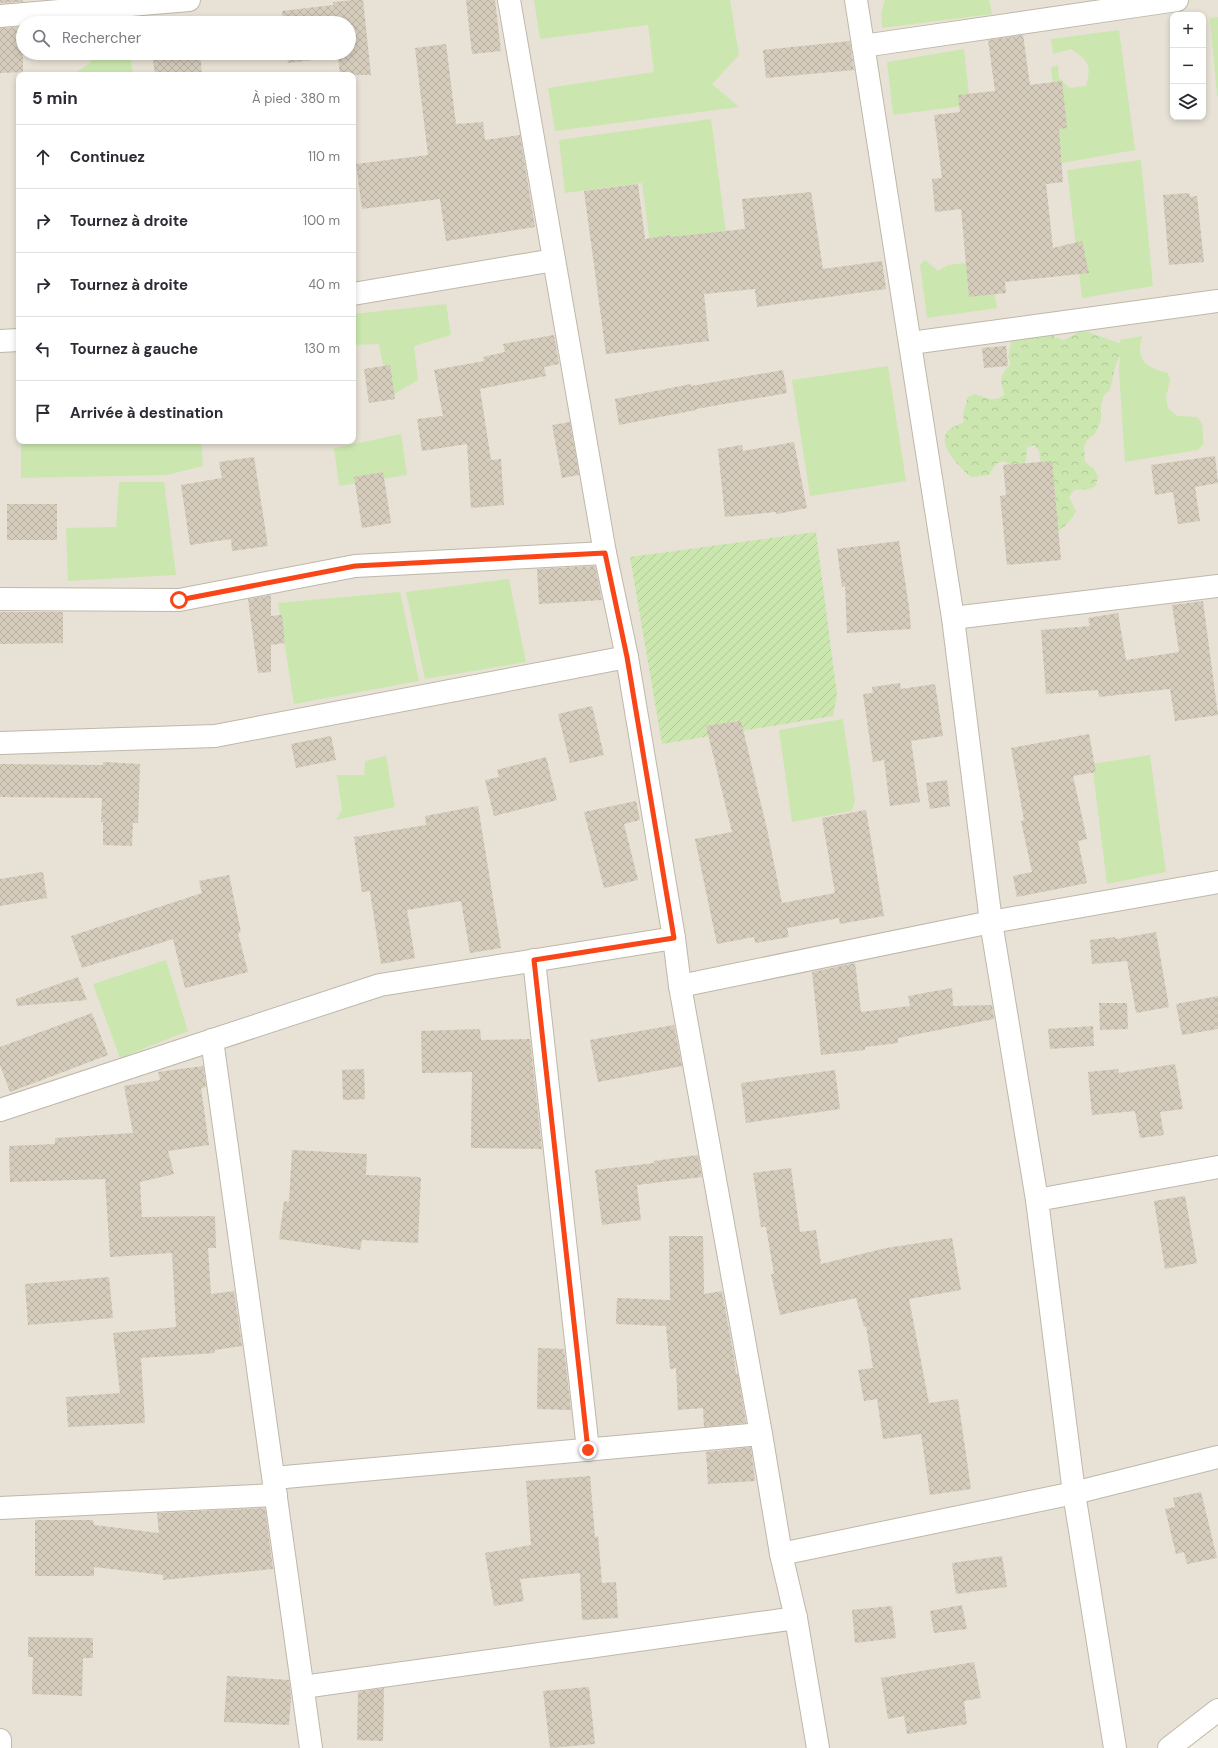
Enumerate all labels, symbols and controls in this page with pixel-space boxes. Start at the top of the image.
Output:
map controls [1170,12,1206,120]
button: + [1170,12,1206,48]
search box [16,16,356,60]
icon: search [30,27,52,49]
text: Rechercher [62,28,141,48]
button: − [1170,48,1206,84]
button: layers [1170,84,1206,120]
text: 5 min [32,87,78,109]
text: À pied · 380 m [252,90,340,107]
icon: ahead [32,146,54,168]
text: Continuez [70,147,145,167]
text: 110 m [308,148,340,165]
icon: right [32,210,54,232]
text: Tournez à droite [70,211,188,231]
text: 100 m [303,212,340,229]
icon: right [32,274,54,296]
text: Tournez à droite [70,275,188,295]
text: 40 m [308,276,340,293]
icon: left [32,338,54,360]
text: Tournez à gauche [70,339,198,359]
text: 130 m [304,340,340,357]
icon: arrive [32,402,54,424]
text: Arrivée à destination [70,403,223,423]
route start [170,591,188,609]
route end [579,1441,597,1459]

